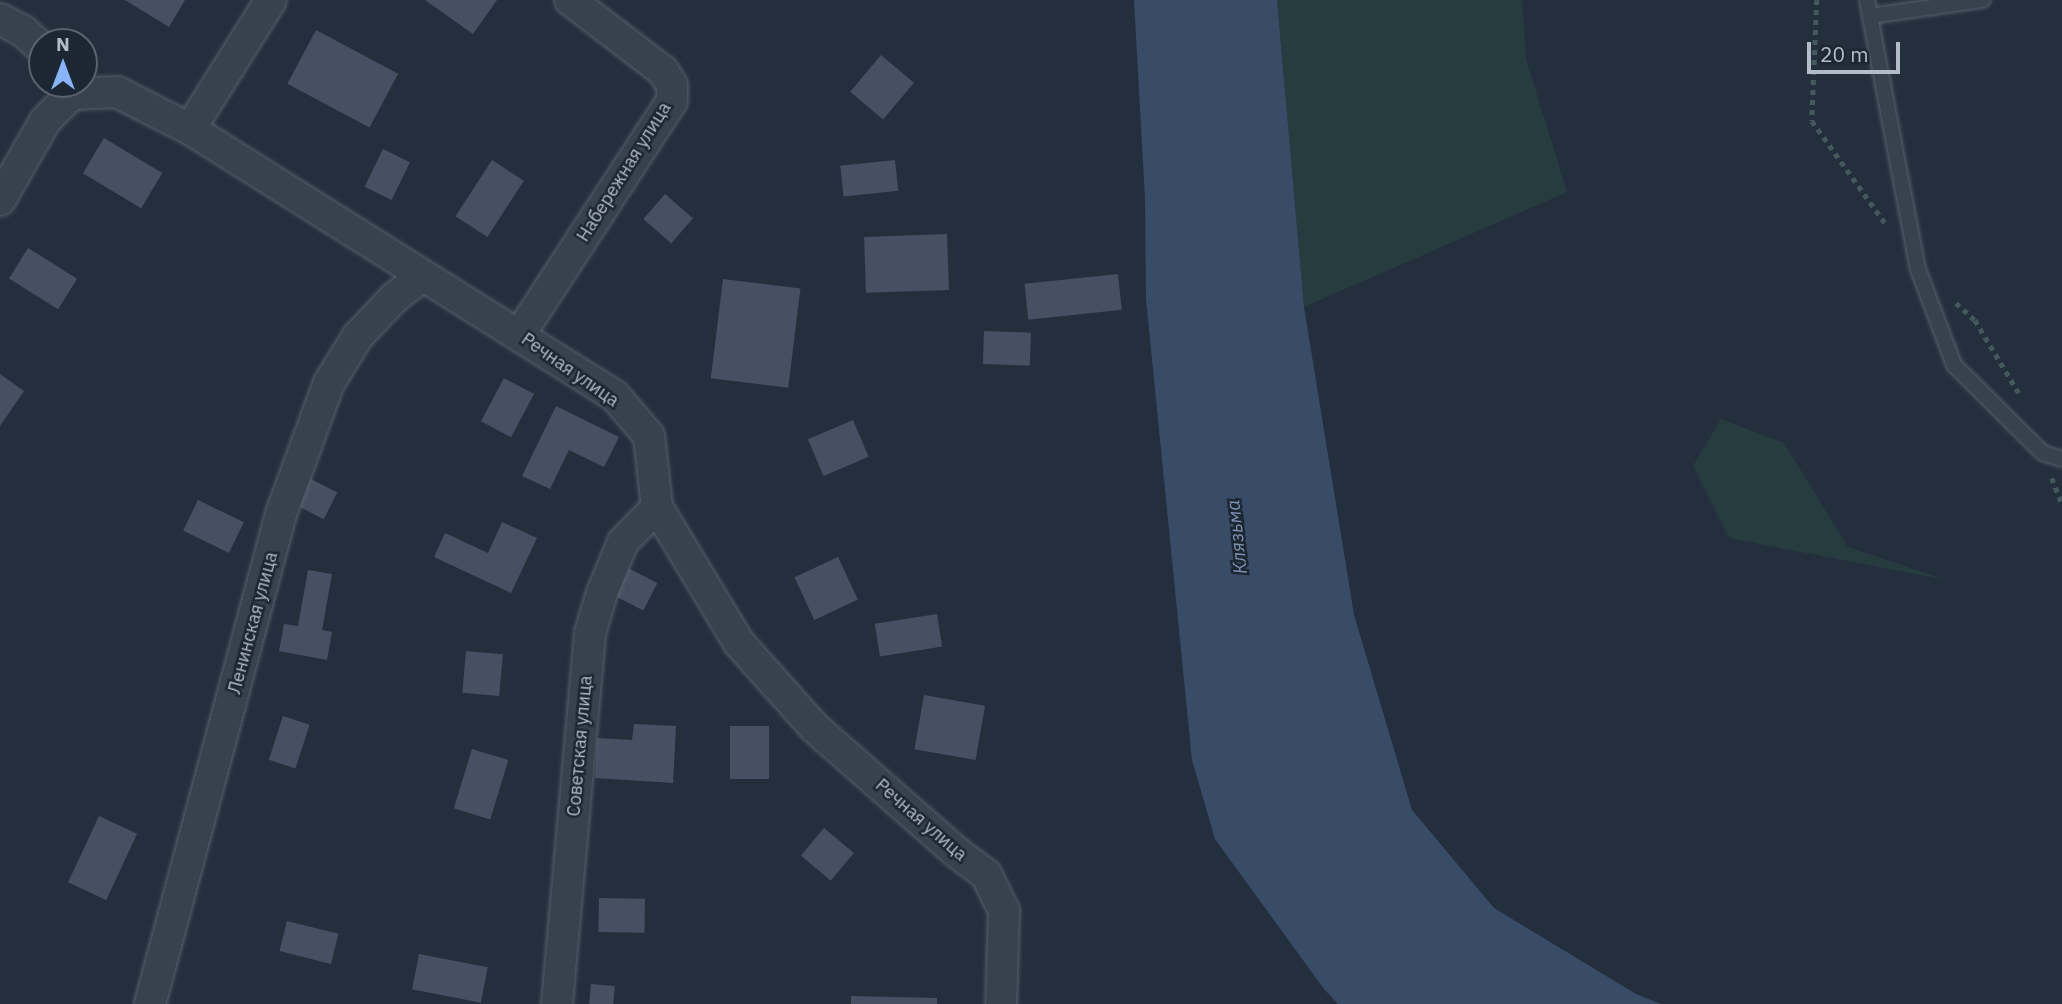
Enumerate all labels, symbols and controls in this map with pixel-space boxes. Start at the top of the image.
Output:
north arrow [28,28,98,98]
scale bar [1810,28,1903,72]
text: N [56,32,70,56]
text: 20 m [1820,40,1869,68]
street label: Набережная улица [572,98,676,246]
street label: Речная улица [517,328,623,412]
water label: Клязьма [1222,499,1252,575]
street label: Ленинская улица [224,550,282,696]
street label: Советская улица [563,675,597,817]
street label: Речная улица [871,774,971,866]

